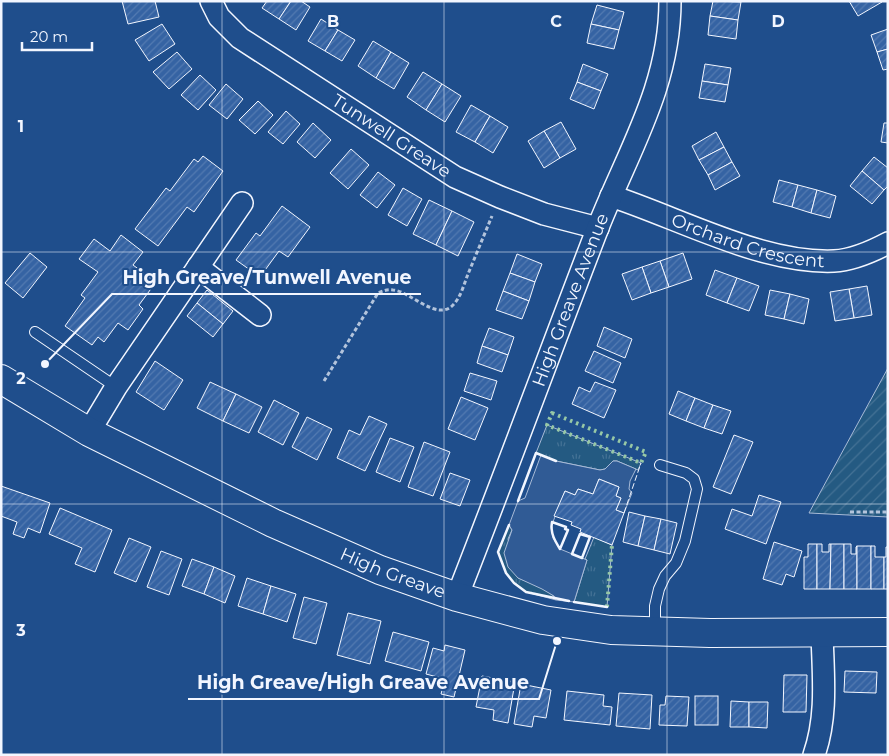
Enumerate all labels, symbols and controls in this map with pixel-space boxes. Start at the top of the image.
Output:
text: B [327,12,339,31]
text: C [550,12,562,31]
text: D [771,12,785,31]
scale bar [22,20,92,52]
text: 20 m [30,27,68,46]
street label: Tunwell Greave [328,89,455,183]
text: 1 [18,117,24,136]
street label: Orchard Crescent [668,209,825,272]
street label: High Greave Avenue [528,210,614,390]
callout: High Greave/Tunwell Avenue [112,260,421,294]
text: High Greave/Tunwell Avenue [123,266,411,289]
text: 2 [16,369,26,388]
street label: High Greave [337,543,449,603]
text: 3 [15,621,26,640]
callout: High Greave/High Greave Avenue [188,665,539,699]
text: High Greave/High Greave Avenue [197,671,529,694]

